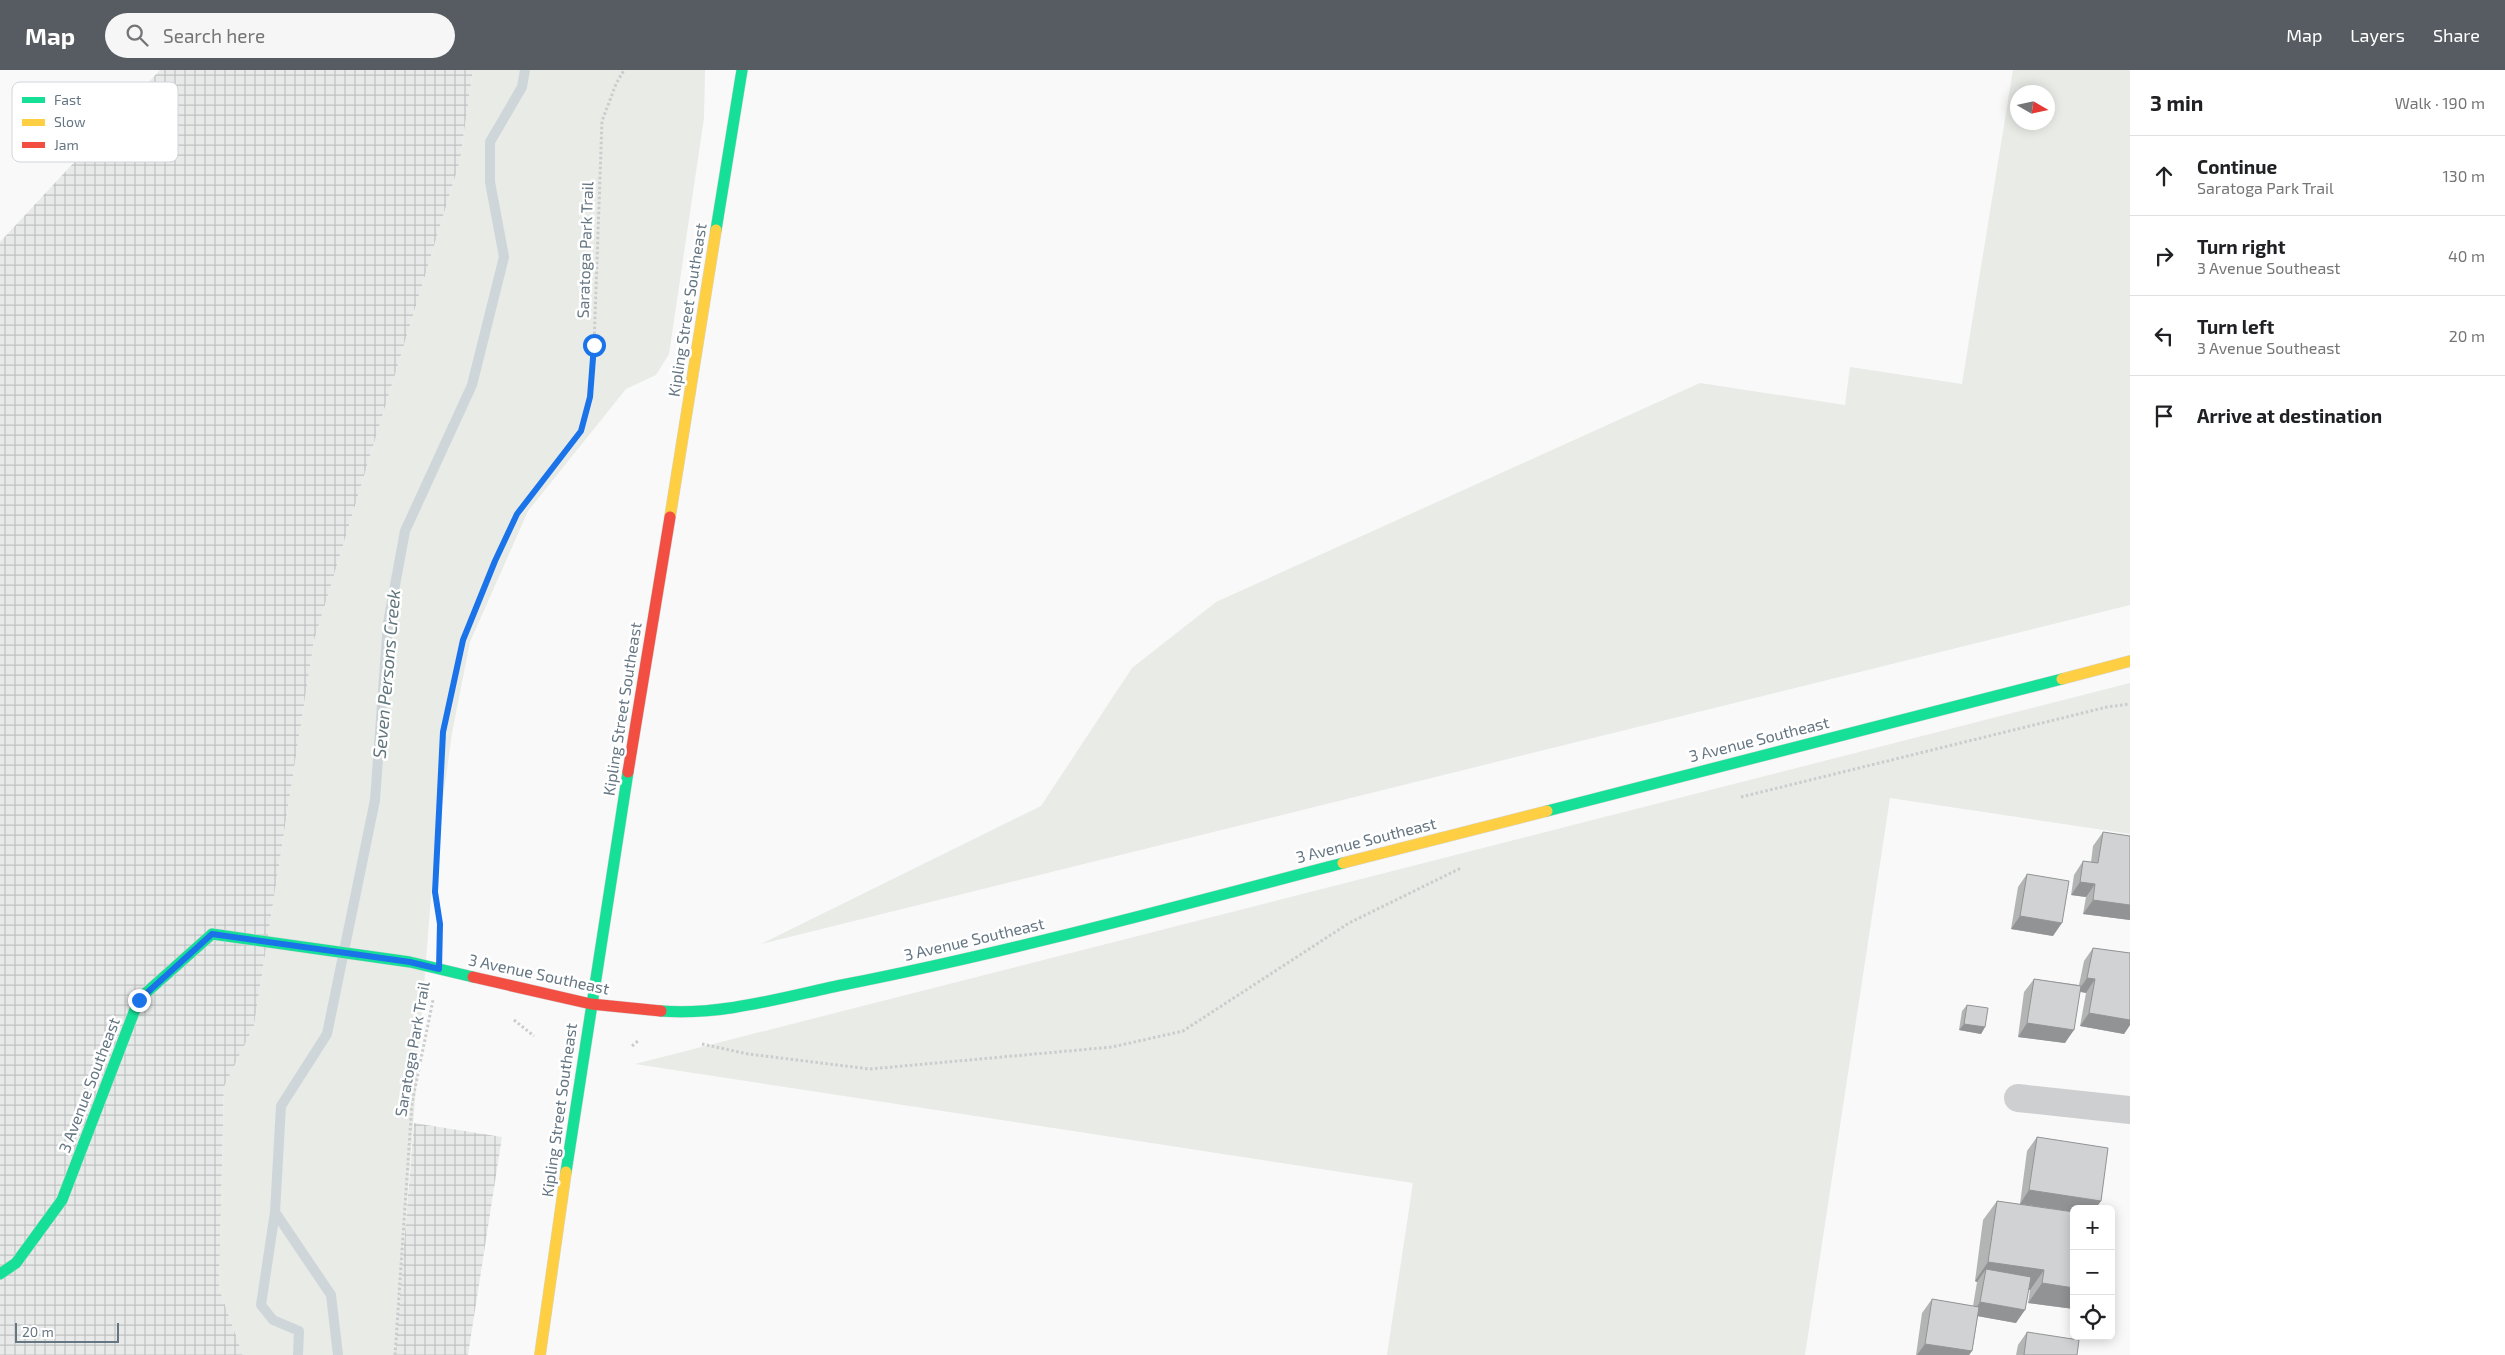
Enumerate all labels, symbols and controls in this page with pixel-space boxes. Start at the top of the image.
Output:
search box [105,13,455,58]
text: Map [25,21,75,50]
icon: search [123,21,151,49]
text: Search here [163,24,265,47]
text: Map [2286,24,2322,46]
text: Layers [2350,24,2405,46]
text: Share [2433,24,2480,46]
legend [12,82,178,162]
north arrow [2010,85,2055,130]
text: 3 min [2150,90,2203,115]
text: Fast [54,91,81,108]
text: Walk · 190 m [2395,93,2485,112]
text: Slow [54,113,86,130]
text: Jam [54,136,79,153]
text: Continue [2197,155,2277,178]
icon: ahead [2150,162,2178,190]
text: 130 m [2443,166,2485,185]
text: Saratoga Park Trail [2197,178,2334,197]
street label: Saratoga Park Trail [573,181,596,319]
street label: Kipling Street Southeast [663,222,710,398]
text: Turn right [2197,235,2285,258]
icon: right [2150,242,2178,270]
text: 40 m [2448,246,2485,265]
text: 3 Avenue Southeast [2197,258,2340,277]
text: Turn left [2197,315,2274,338]
icon: left [2150,322,2178,350]
text: 20 m [2449,326,2485,345]
route start [583,334,606,357]
text: 3 Avenue Southeast [2197,338,2340,357]
icon: arrive [2150,402,2178,430]
text: Arrive at destination [2197,404,2382,427]
water label: Seven Persons Creek [368,589,404,759]
street label: Kipling Street Southeast [598,621,645,797]
street label: 3 Avenue Southeast [1687,712,1831,765]
street label: 3 Avenue Southeast [1294,813,1438,866]
street label: 3 Avenue Southeast [902,913,1046,964]
street label: 3 Avenue Southeast [467,949,611,998]
street label: Saratoga Park Trail [390,980,433,1118]
route end [128,989,151,1012]
street label: 3 Avenue Southeast [54,1014,123,1155]
street label: Kipling Street Southeast [537,1022,580,1198]
map controls [2070,1205,2115,1340]
button: + [2070,1205,2115,1250]
button: − [2070,1250,2115,1295]
button: locate [2070,1295,2115,1340]
scale bar [15,1320,119,1343]
text: 20 m [22,1323,54,1340]

